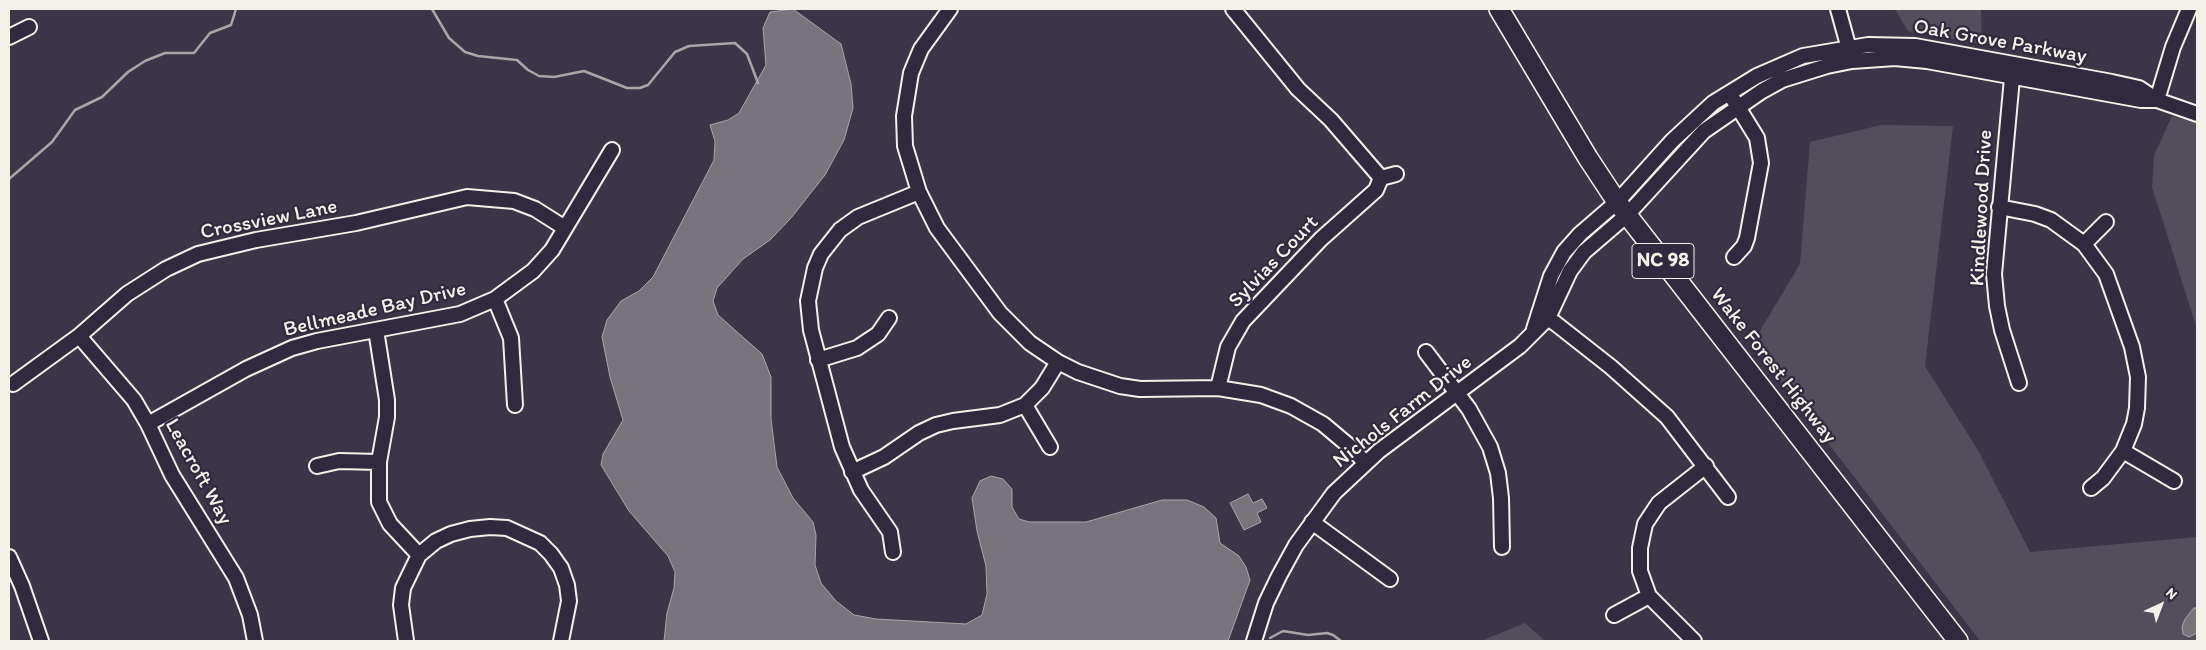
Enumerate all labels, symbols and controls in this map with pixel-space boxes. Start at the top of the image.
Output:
street label: Oak Grove Parkway [1911,14,2089,70]
street label: Kindlewood Drive [1965,129,1999,287]
street label: Crossview Lane [198,194,340,246]
street label: Sylvias Court [1224,210,1324,314]
road number: NC 98 [1632,244,1694,278]
street label: Bellmeade Bay Drive [281,277,469,343]
street label: Wake Forest Highway [1704,283,1842,449]
street label: Nichols Farm Drive [1329,350,1477,474]
street label: Leacroft Way [159,415,237,529]
north arrow [2136,580,2186,630]
text: N [2162,584,2181,603]

